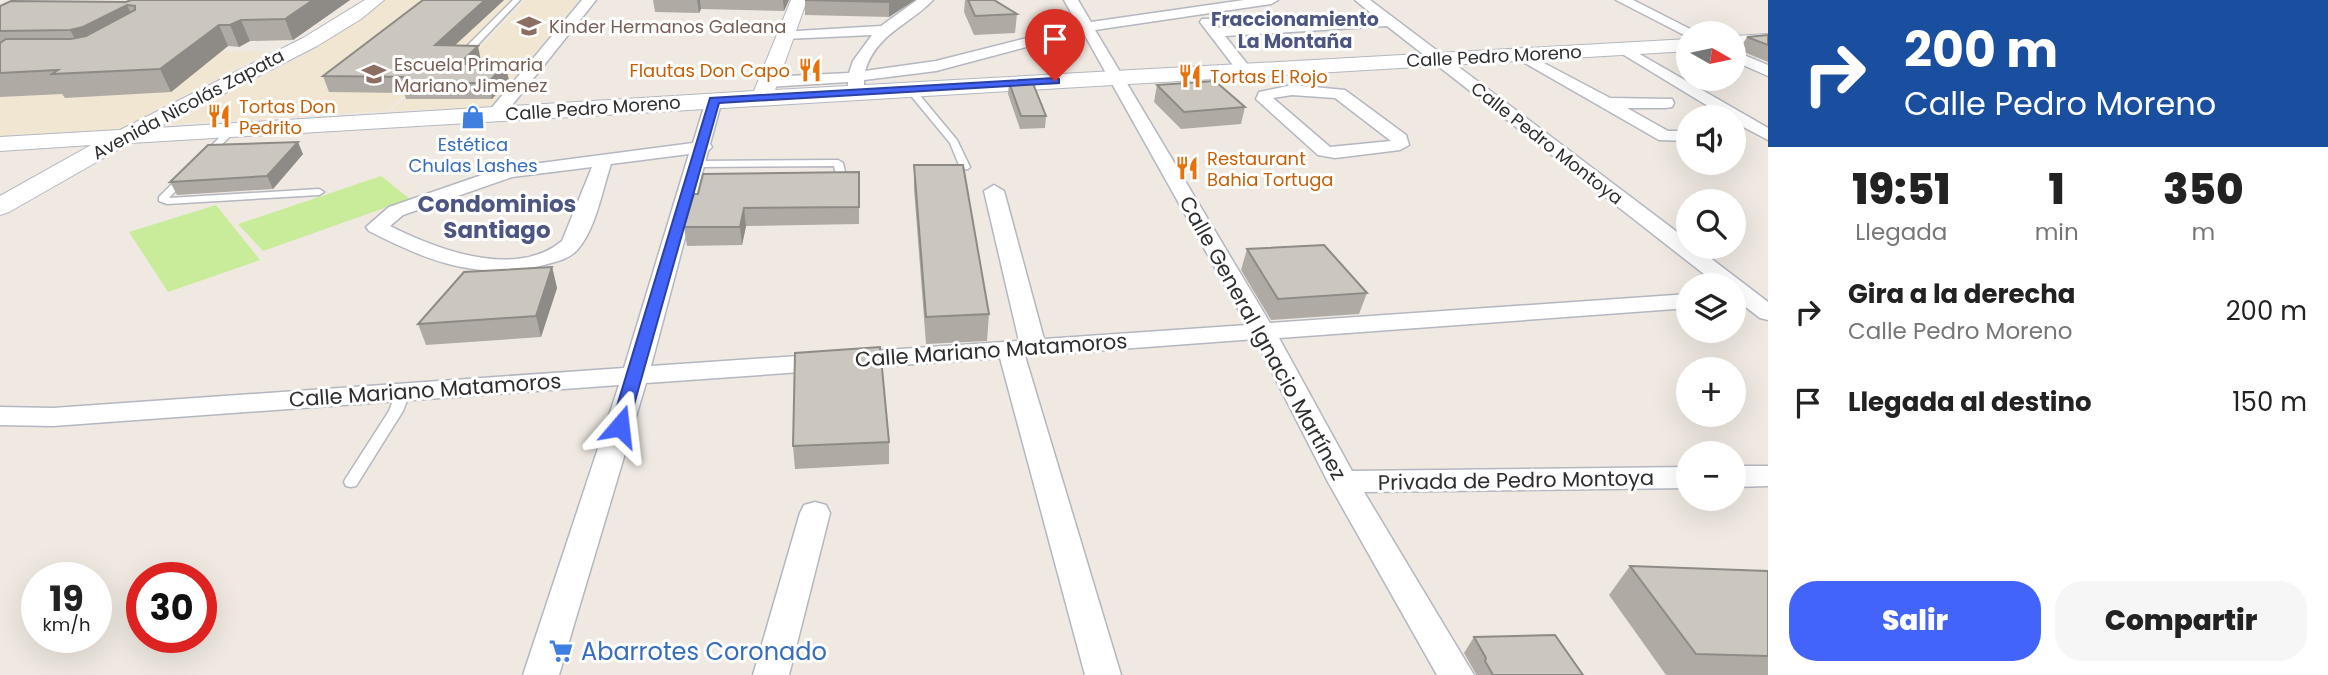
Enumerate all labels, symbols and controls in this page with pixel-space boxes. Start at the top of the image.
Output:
district label: Fraccionamiento La Montaña [1211,6,1379,55]
pin [1025,9,1085,81]
school or university icon: Kinder Hermanos Galeana [515,12,543,40]
place label: Kinder Hermanos Galeana [549,14,786,39]
text: 200 m [1904,16,2058,84]
icon: arrive [1036,20,1074,58]
north arrow [1676,21,1746,91]
map controls [1676,21,1746,511]
icon: right [1789,28,1880,119]
street label: Calle Pedro Moreno [1406,39,1582,73]
street label: Avenida Nicolás Zapata [88,43,288,165]
place label: Escuela Primaria Mariano Jimenez [394,52,547,98]
restaurant icon: Flautas Don Capo [796,56,824,84]
place label: Flautas Don Capo [630,58,790,83]
school or university icon: Escuela Primaria Mariano Jimenez [360,60,388,88]
restaurant icon: Tortas El Rojo [1176,62,1204,90]
place label: Tortas El Rojo [1210,64,1328,89]
street label: Calle Pedro Montoya [1466,76,1628,210]
text: Calle Pedro Moreno [1904,81,2216,126]
street label: Calle Pedro Moreno [505,89,681,127]
place label: Tortas Don Pedrito [239,94,336,140]
restaurant icon: Tortas Don Pedrito [205,102,233,130]
shop icon: Estética Chulas Lashes [459,103,487,131]
button: sound [1676,105,1746,175]
place label: Estética Chulas Lashes [408,132,538,178]
place label: Restaurant Bahia Tortuga [1207,146,1334,192]
restaurant icon: Restaurant Bahia Tortuga [1173,154,1201,182]
text: 19:51 [1852,160,1950,219]
text: 1 [2049,160,2065,219]
text: 350 [2163,160,2244,219]
district label: Condominios Santiago [418,188,576,246]
button: search [1676,189,1746,259]
street label: Calle General Ignacio Martínez [1173,191,1353,485]
text: Llegada [1855,216,1947,248]
text: min [2035,216,2079,248]
text: m [2192,216,2215,248]
button: layers [1676,273,1746,343]
text: Gira a la derecha [1848,276,2076,312]
icon: right [1789,293,1827,331]
text: 200 m [2226,293,2307,329]
text: Calle Pedro Moreno [1848,315,2072,347]
street label: Calle Mariano Matamoros [854,326,1128,374]
button: + [1676,357,1746,427]
street label: Calle Mariano Matamoros [288,366,562,414]
icon: arrive [1789,384,1827,422]
text: Llegada al destino [1848,384,2092,420]
text: 150 m [2232,384,2307,420]
position arrow [583,389,657,463]
button: − [1676,441,1746,511]
street label: Privada de Pedro Montoya [1378,463,1654,497]
speed limit sign: 30 [126,562,217,653]
text: 19 [49,574,84,623]
button: Salir [1789,581,2041,661]
button: Compartir [2055,581,2307,661]
text: km/h [43,612,90,637]
place label: Abarrotes Coronado [581,635,827,668]
supermarket icon: Abarrotes Coronado [547,637,575,665]

